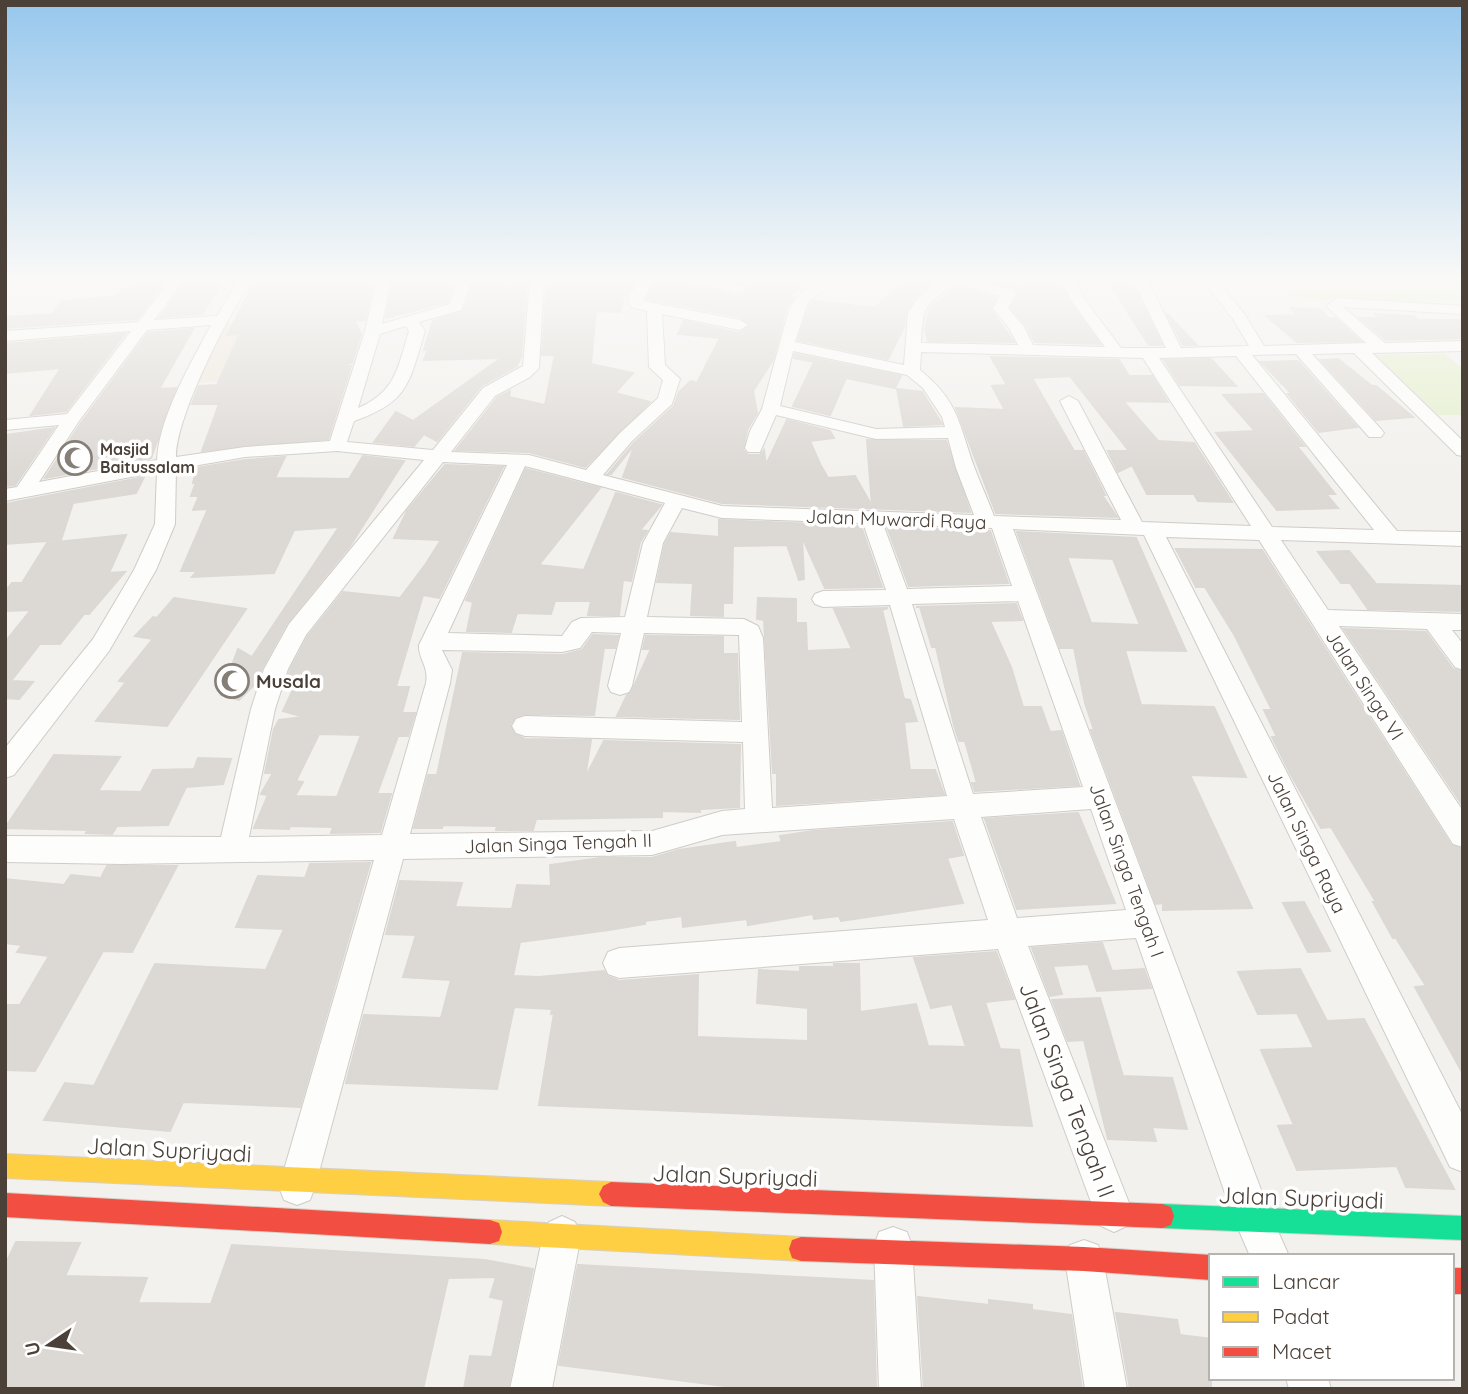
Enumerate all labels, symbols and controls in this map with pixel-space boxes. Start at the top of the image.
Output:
mosque icon: Masjid Baitussalam [56,439,94,477]
place label: Masjid Baitussalam [100,439,195,477]
street label: Jalan Muwardi Raya [805,504,987,534]
street label: Jalan Singa VI [1321,626,1409,744]
mosque icon: Musala [213,662,251,700]
place label: Musala [256,669,321,693]
street label: Jalan Singa Raya [1262,767,1352,917]
street label: Jalan Singa Tengah I [1084,780,1170,960]
street label: Jalan Singa Tengah II [463,828,653,858]
street label: Jalan Singa Tengah II [1013,978,1122,1201]
street label: Jalan Supriyadi [86,1131,252,1168]
street label: Jalan Supriyadi [652,1158,818,1193]
street label: Jalan Supriyadi [1218,1180,1384,1215]
legend [1209,1254,1454,1380]
text: Lancar [1272,1268,1340,1294]
text: Padat [1272,1303,1330,1329]
north arrow [14,1310,84,1380]
text: Macet [1272,1338,1332,1364]
text: U [19,1340,46,1358]

